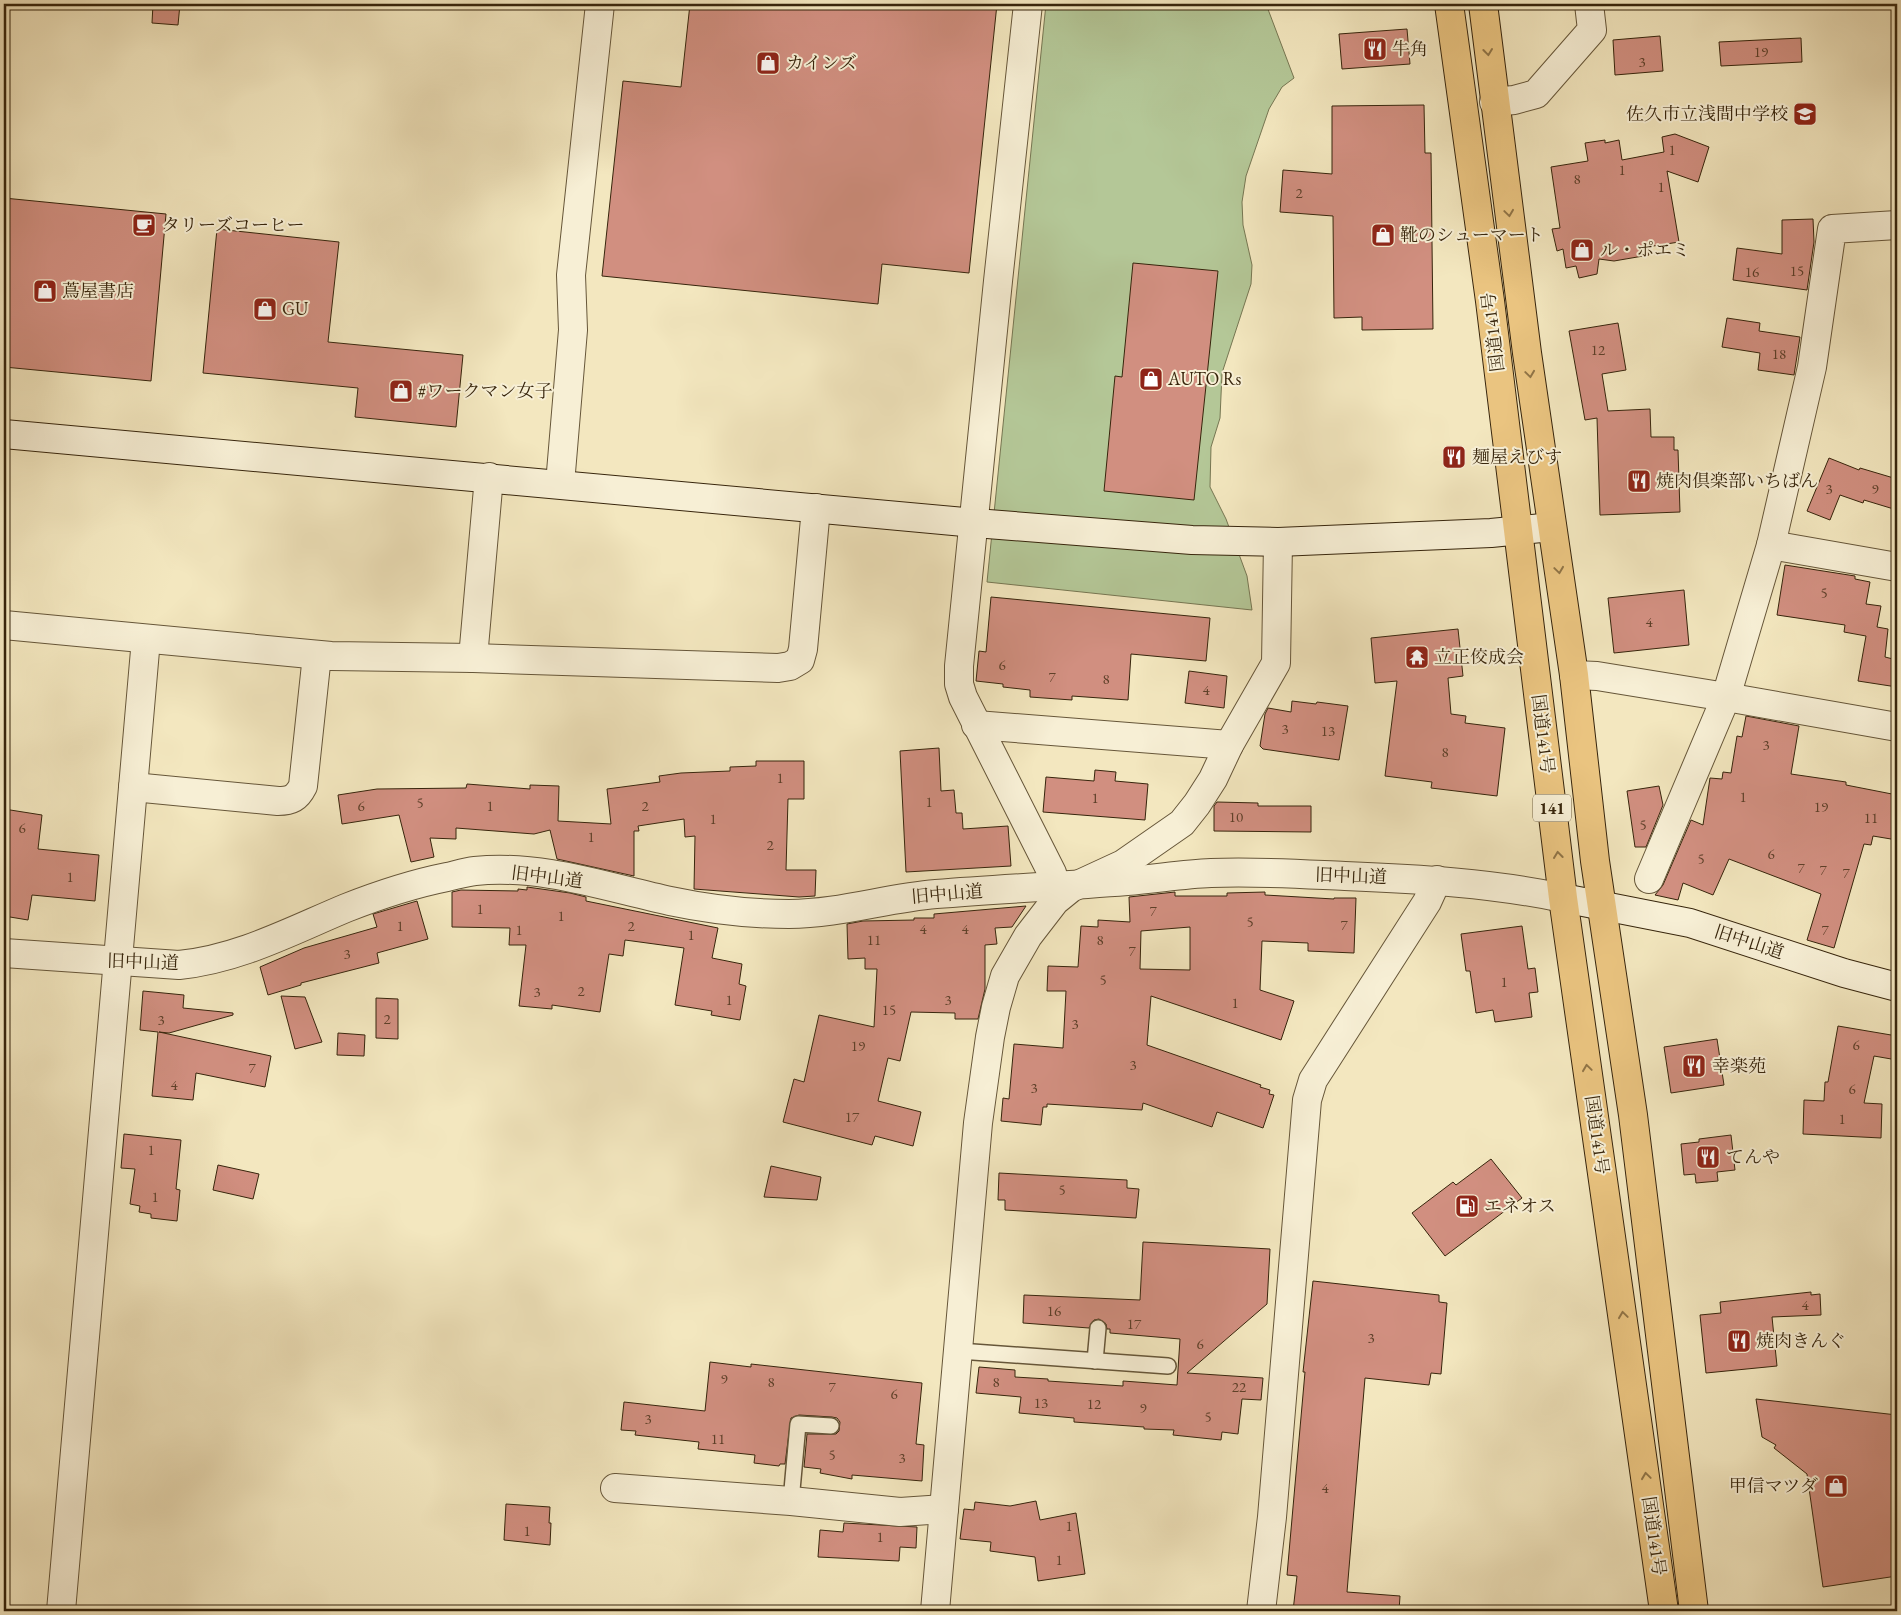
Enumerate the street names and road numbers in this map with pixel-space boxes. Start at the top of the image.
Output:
street label: 国道141号 [1476,291,1509,373]
street label: 国道141号 [1527,693,1560,775]
road number: 141 [1533,794,1571,821]
street label: 旧中山道 [510,861,584,892]
street label: 旧中山道 [1315,863,1387,888]
street label: 旧中山道 [910,879,984,908]
street label: 旧中山道 [1711,919,1787,964]
street label: 旧中山道 [107,949,179,974]
street label: 国道141号 [1581,1094,1614,1176]
street label: 国道141号 [1638,1495,1671,1577]

